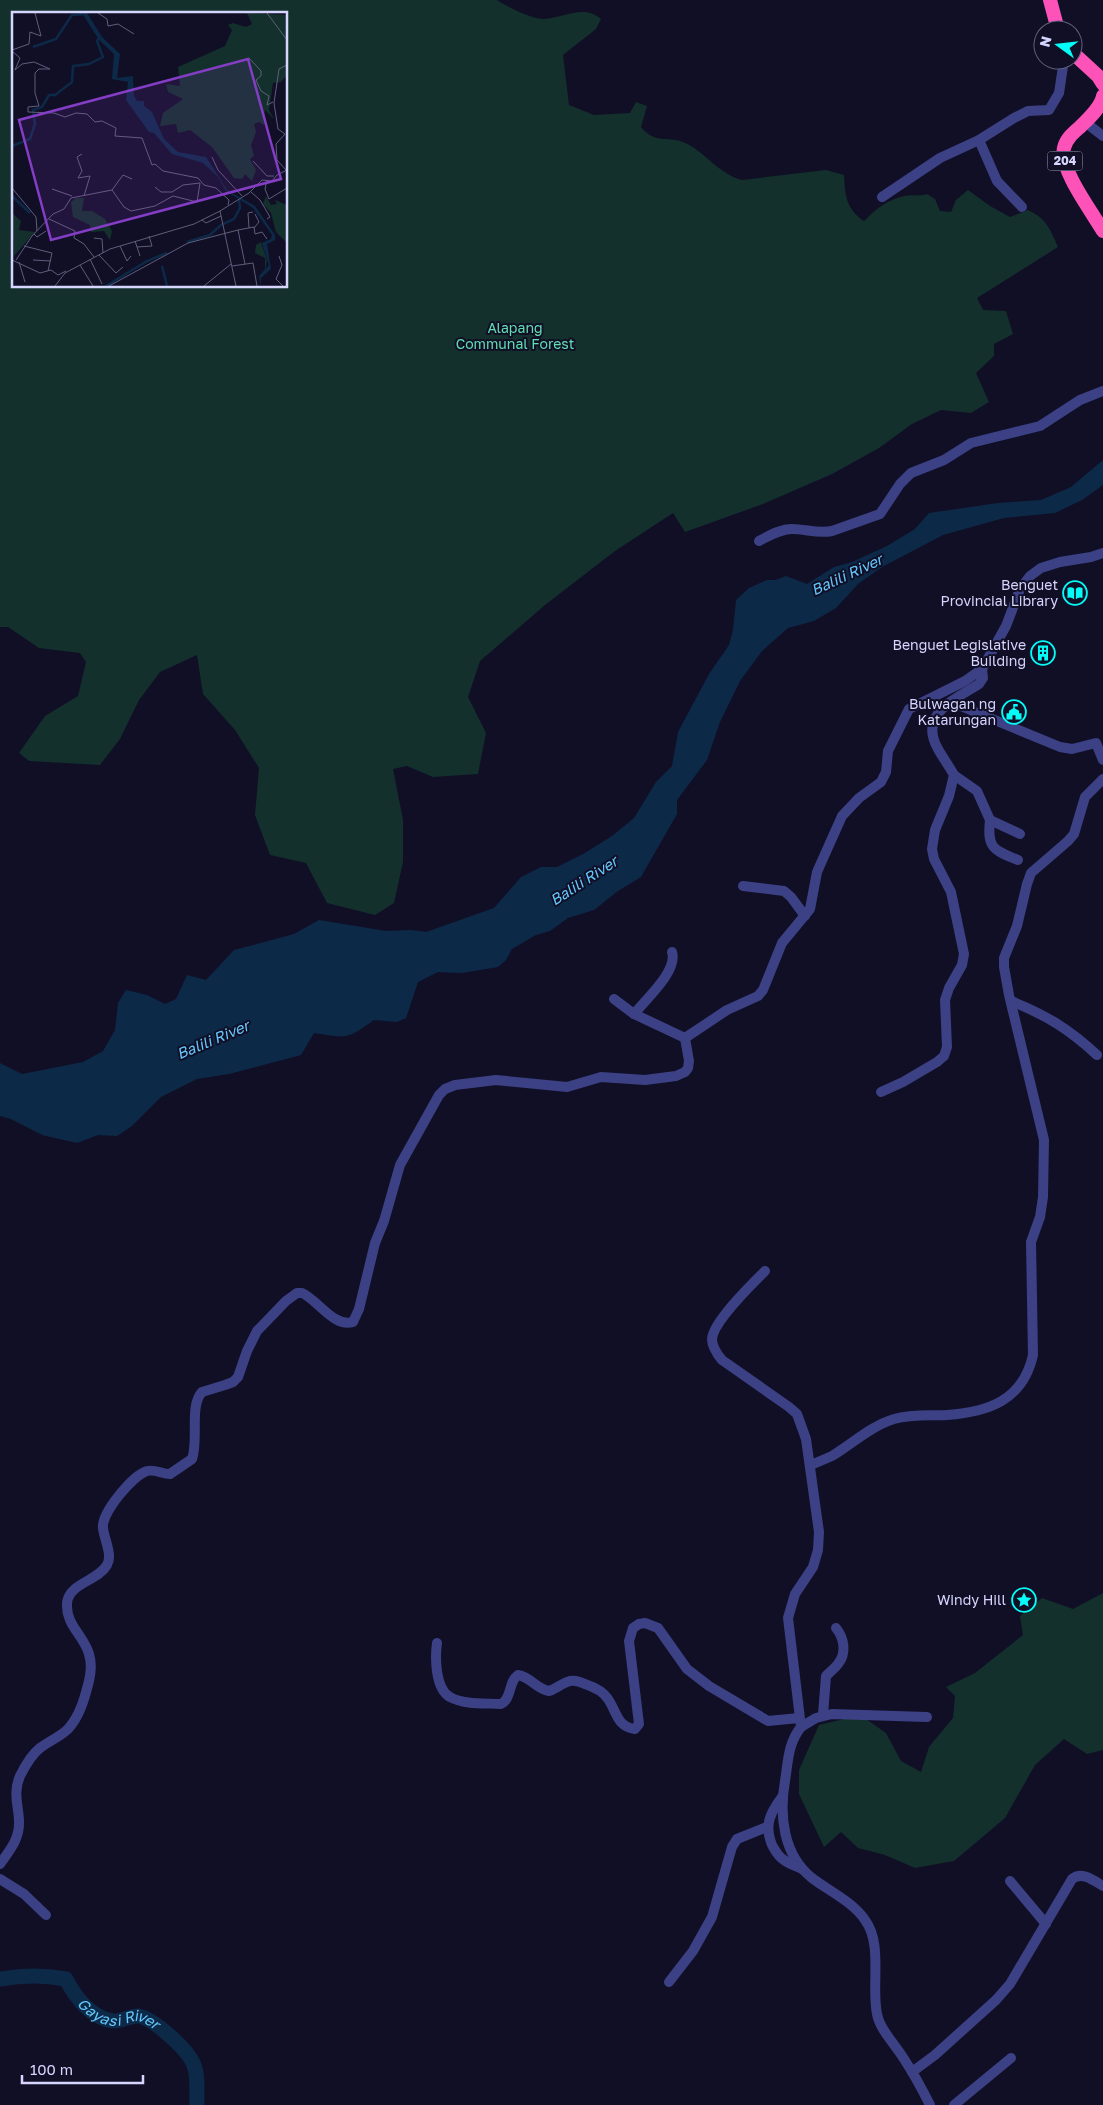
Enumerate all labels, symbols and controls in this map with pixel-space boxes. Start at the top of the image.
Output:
inset map [12,12,288,288]
north arrow [1033,20,1083,70]
text: N [1035,34,1055,49]
road number: 204 [1048,152,1082,170]
park label: Alapang Communal Forest [456,319,574,352]
water label: Balili River [808,549,887,598]
place label: Benguet Provincial Library [941,576,1058,609]
library icon: Benguet Provincial Library [1062,580,1088,606]
place label: Benguet Legislative Building [893,636,1026,669]
building icon: Benguet Legislative Building [1030,640,1056,666]
place label: Bulwagan ng Katarungan [909,695,996,728]
public building icon: Bulwagan ng Katarungan [1001,699,1027,725]
water label: Balili River [546,851,622,909]
water label: Balili River [174,1015,253,1062]
place icon: Windy Hill [1011,1587,1037,1613]
place label: Windy Hill [937,1591,1006,1608]
water label: Gayasi River [74,1994,165,2034]
scale bar [22,2052,144,2084]
text: 100 m [30,2060,73,2078]

